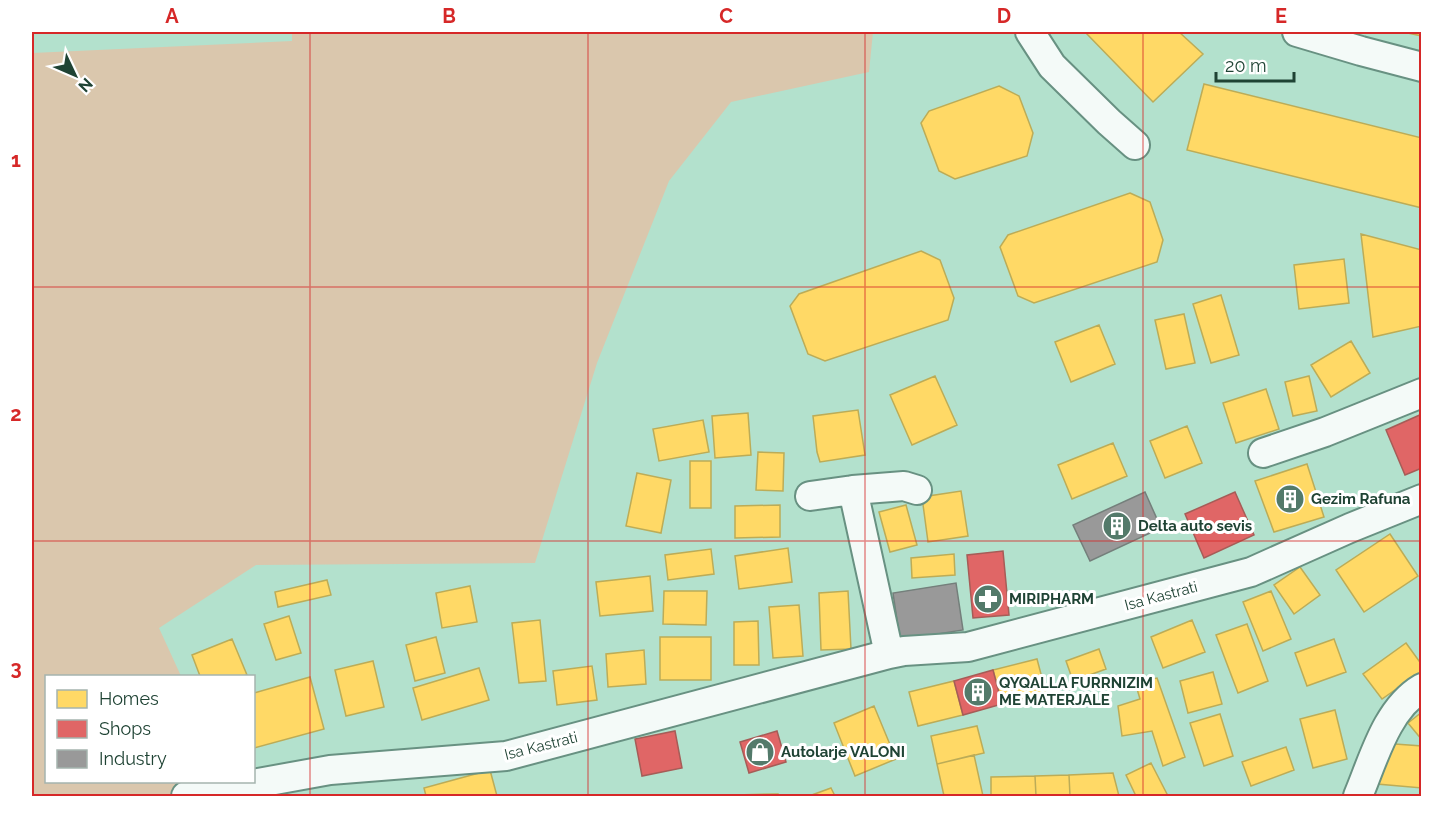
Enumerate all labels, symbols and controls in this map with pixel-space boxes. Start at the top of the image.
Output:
text: A [165,4,179,28]
text: B [442,4,456,28]
text: C [719,4,733,28]
text: D [997,4,1011,28]
text: E [1275,4,1287,28]
north arrow [45,45,105,105]
scale bar [1216,45,1294,83]
text: 20 m [1225,55,1267,76]
text: N [74,74,97,96]
text: 1 [11,148,21,172]
text: 2 [10,402,22,426]
building icon: Gezim Rafuna [1274,483,1306,515]
place label: Gezim Rafuna [1311,490,1411,508]
building icon: Delta auto sevis [1101,510,1133,542]
place label: Delta auto sevis [1138,517,1252,535]
street label: Isa Kastrati [1123,578,1199,614]
pharmacy icon: MIRIPHARM [972,583,1004,615]
place label: MIRIPHARM [1009,590,1094,608]
text: 3 [10,656,22,680]
place label: QYQALLA FURRNIZIM ME MATERJALE [999,674,1153,709]
legend [45,675,255,783]
building icon: QYQALLA FURRNIZIM ME MATERJALE [962,676,994,708]
text: Homes [99,688,159,709]
text: Shops [99,718,151,739]
street label: Isa Kastrati [503,728,579,764]
shop icon: Autolarje VALONI [744,736,776,768]
place label: Autolarje VALONI [781,743,905,761]
text: Industry [99,748,167,769]

